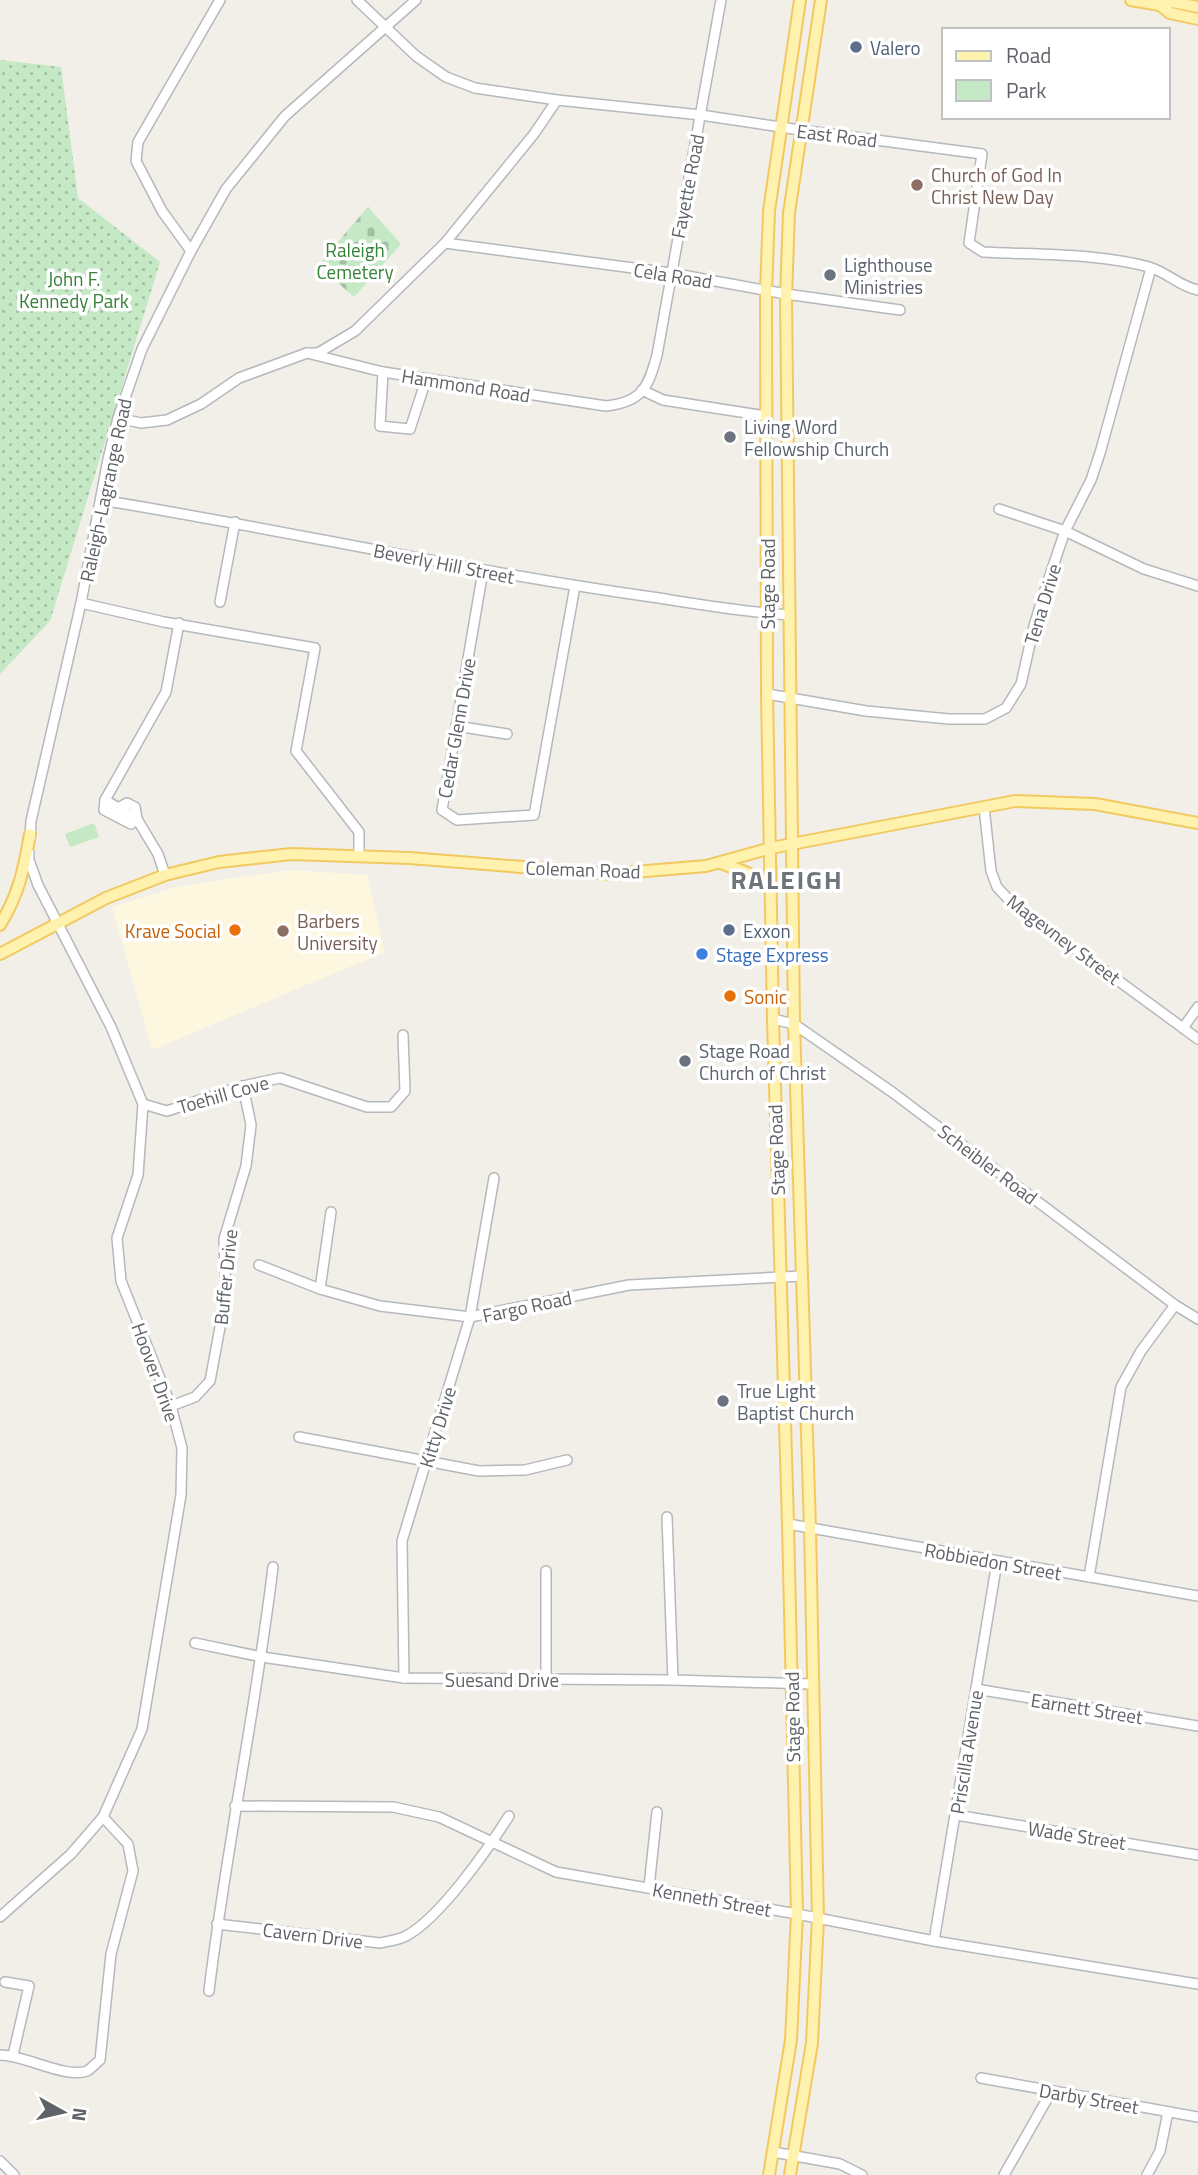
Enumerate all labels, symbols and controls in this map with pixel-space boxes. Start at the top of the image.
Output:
legend [942,28,1170,119]
place label: Valero [870,33,920,62]
marker: Valero [848,39,864,55]
text: Road [1006,39,1051,71]
text: Park [1006,74,1046,106]
street label: East Road [795,116,879,154]
street label: Fayette Road [663,131,711,241]
place label: Church of God In Christ New Day [931,160,1062,211]
marker: Church of God In Christ New Day [909,177,925,193]
park label: Raleigh Cemetery [316,235,394,286]
place label: Lighthouse Ministries [844,250,933,301]
street label: Cela Road [632,255,714,295]
park label: John F. Kennedy Park [19,264,129,315]
marker: Lighthouse Ministries [822,267,838,283]
street label: Hammond Road [400,361,532,409]
street label: Raleigh-Lagrange Road [71,396,139,584]
place label: Living Word Fellowship Church [744,412,889,463]
marker: Living Word Fellowship Church [722,429,738,445]
street label: Beverly Hill Street [371,535,517,591]
street label: Stage Road [753,539,782,630]
street label: Tena Drive [1016,560,1068,648]
street label: Cedar Glenn Drive [429,656,483,800]
street label: Coleman Road [525,853,641,885]
district label: RALEIGH [730,860,844,899]
street label: Magevney Street [1001,887,1127,992]
place label: Barbers University [297,906,378,957]
place label: Krave Social [125,916,221,945]
place label: Exxon [743,916,791,945]
marker: Krave Social [227,922,243,938]
marker: Exxon [721,922,737,938]
marker: Barbers University [275,923,291,939]
place label: Stage Express [716,940,829,969]
marker: Stage Express [694,946,710,962]
place label: Sonic [744,982,787,1011]
marker: Sonic [722,988,738,1004]
place label: Stage Road Church of Christ [699,1036,826,1087]
marker: Stage Road Church of Christ [677,1053,693,1069]
street label: Toehill Cove [174,1067,272,1121]
street label: Stage Road [760,1104,792,1196]
street label: Scheibler Road [932,1117,1044,1211]
street label: Buffer Drive [206,1228,244,1326]
street label: Fargo Road [480,1282,574,1330]
street label: Hoover Drive [125,1318,187,1426]
place label: True Light Baptist Church [737,1376,854,1427]
street label: Kitty Drive [411,1383,463,1471]
marker: True Light Baptist Church [715,1393,731,1409]
street label: Robbiedon Street [922,1535,1064,1587]
street label: Suesand Drive [445,1665,559,1694]
street label: Stage Road [777,1671,807,1763]
street label: Earnett Street [1029,1685,1145,1731]
street label: Priscilla Avenue [942,1688,990,1816]
street label: Wade Street [1026,1813,1128,1857]
street label: Kenneth Street [650,1874,774,1924]
street label: Cavern Drive [261,1914,365,1956]
street label: Darby Street [1037,2075,1141,2121]
north arrow [28,2077,98,2147]
text: N [65,2106,96,2123]

